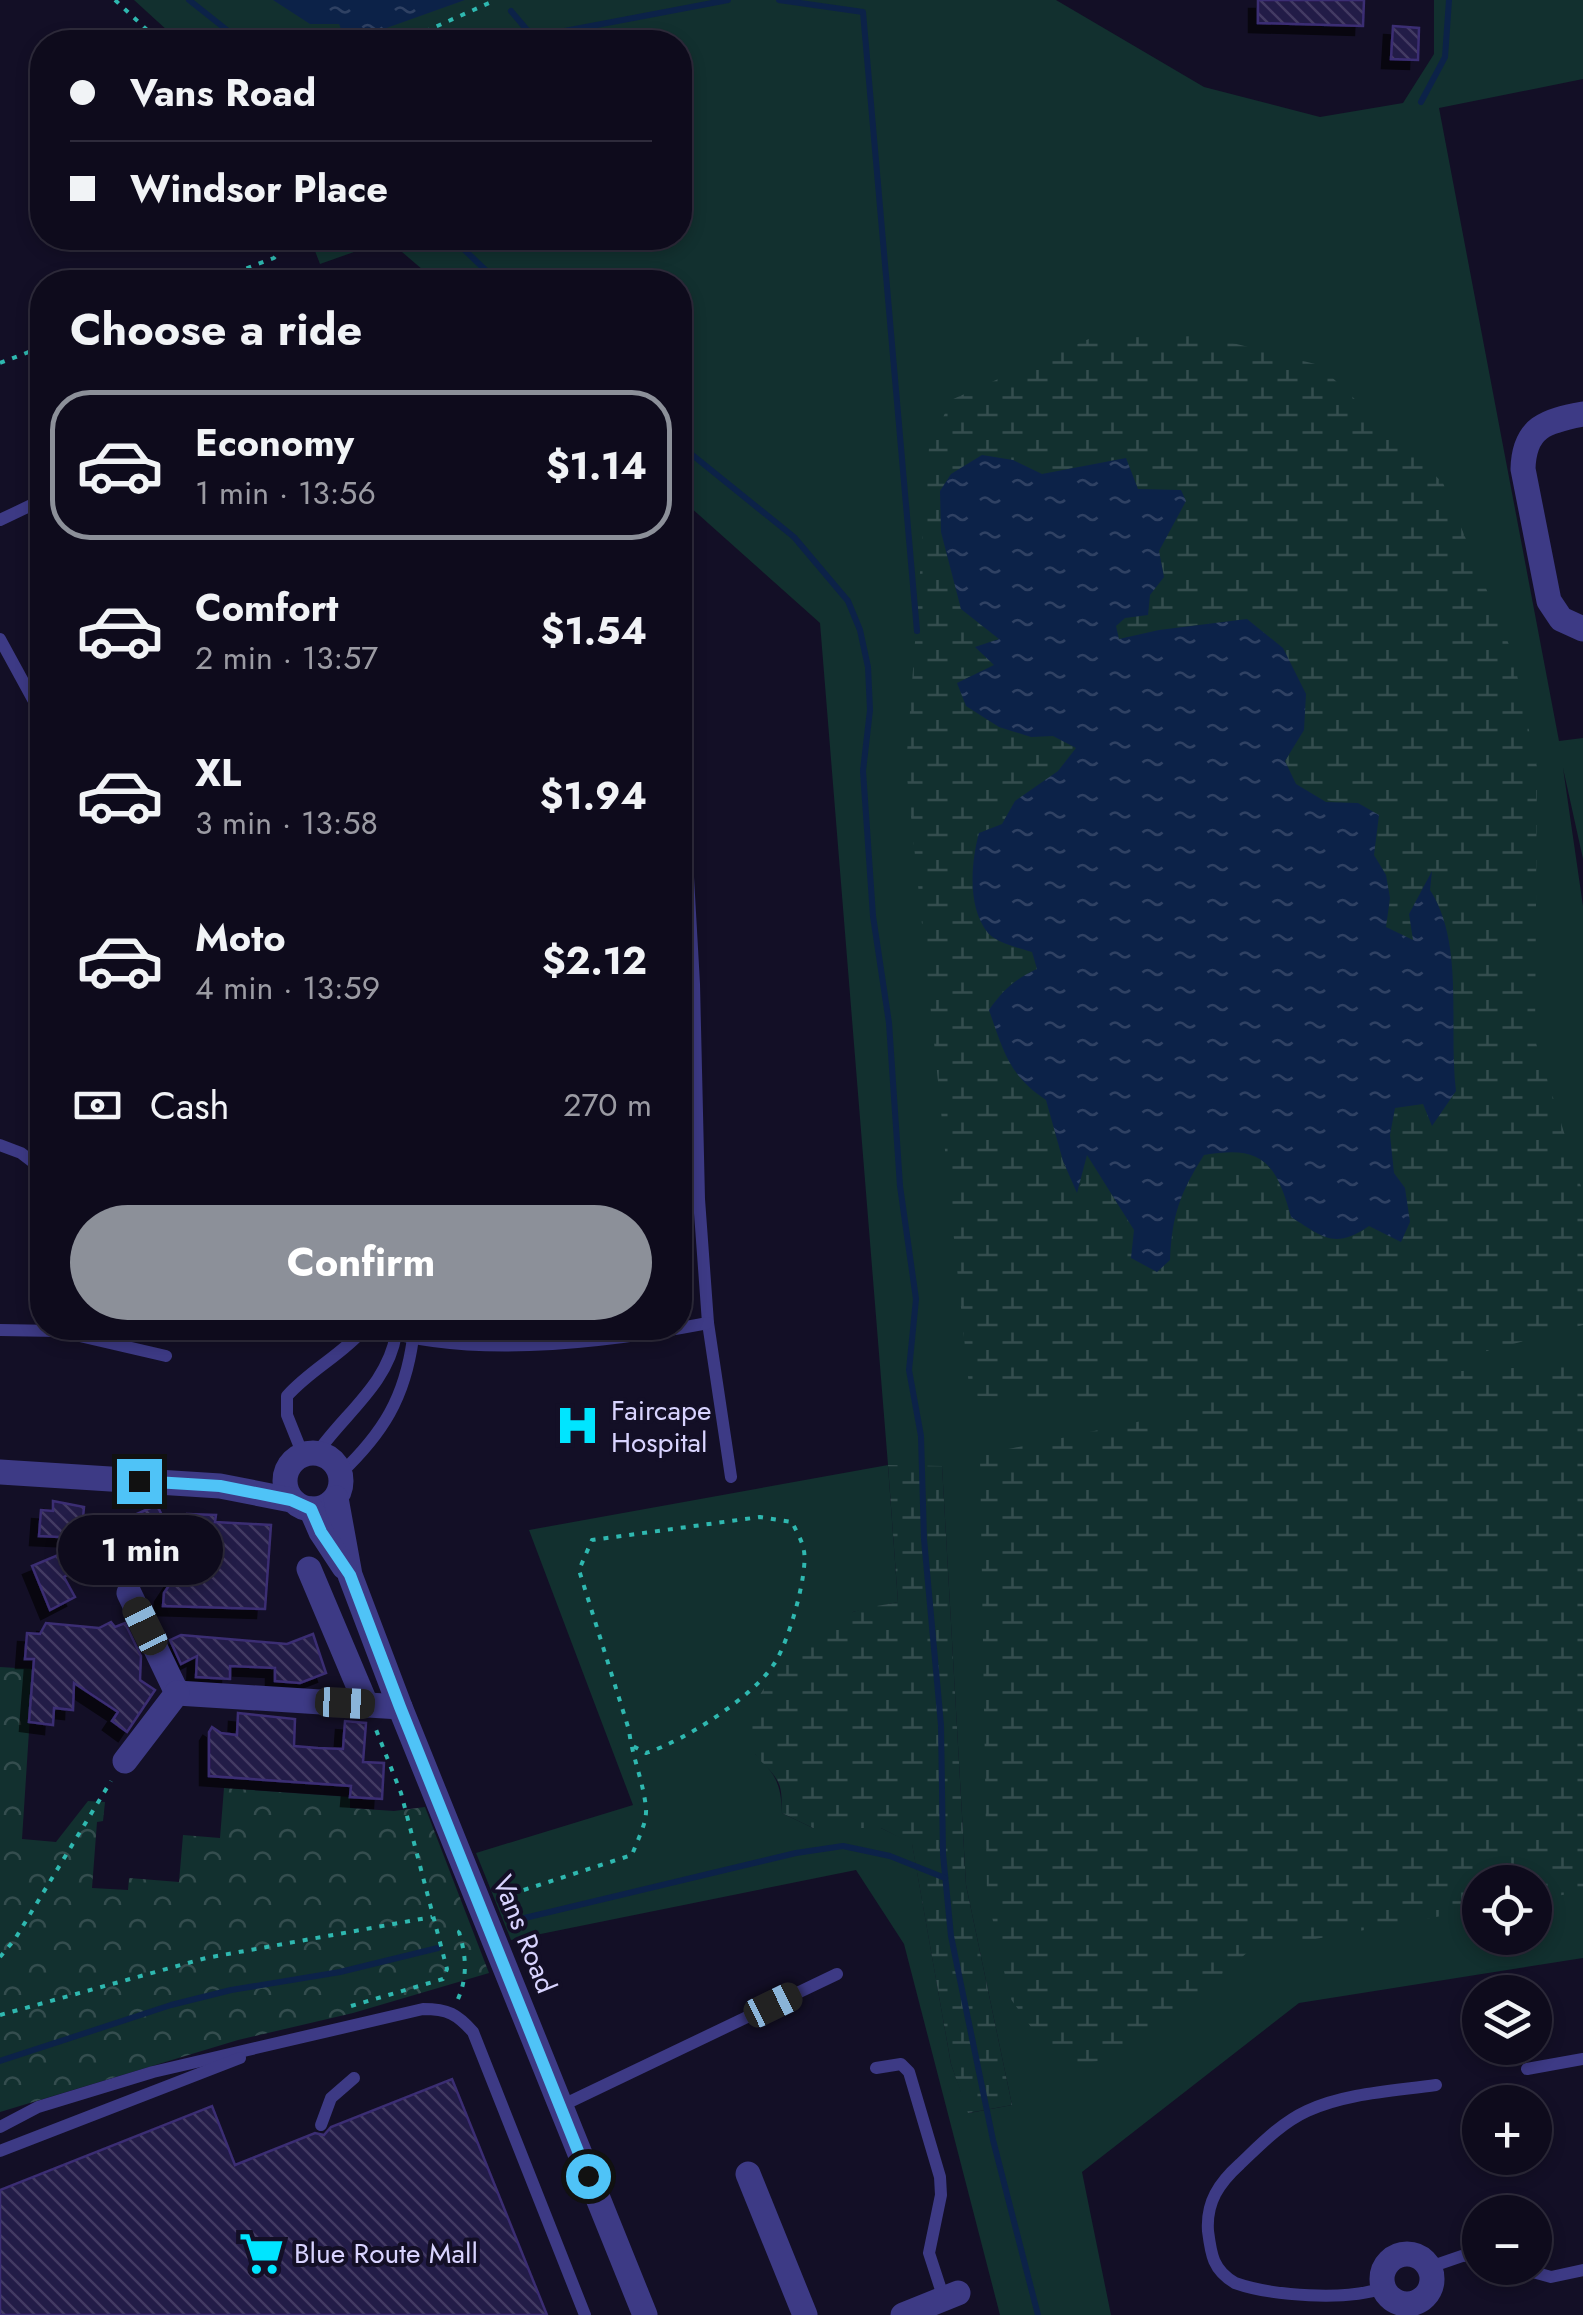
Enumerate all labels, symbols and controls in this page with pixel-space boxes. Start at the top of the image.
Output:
text: Vans Road [130,65,316,120]
text: Windsor Place [130,161,388,216]
text: Choose a ride [70,297,362,362]
text: Economy [195,415,354,470]
icon: car [75,420,165,510]
text: $1.14 [546,438,647,493]
text: 1 min · 13:56 [195,470,376,516]
text: Comfort [195,580,338,635]
icon: car [75,585,165,675]
text: $1.54 [541,603,647,658]
text: 2 min · 13:57 [195,635,378,681]
text: XL [195,745,241,800]
icon: car [75,750,165,840]
text: $1.94 [540,768,647,823]
text: 3 min · 13:58 [195,800,378,846]
text: Moto [195,910,286,965]
icon: car [75,915,165,1005]
text: $2.12 [542,933,647,988]
text: 4 min · 13:59 [195,965,380,1011]
icon: cash [70,1078,125,1133]
text: Cash [150,1078,230,1133]
text: 270 m [563,1082,652,1128]
button: Confirm [70,1205,652,1320]
place label: Faircape Hospital [611,1390,711,1463]
hospital icon: Faircape Hospital [554,1402,602,1450]
route end [117,1459,162,1504]
callout: 1 min [56,1516,222,1586]
text: 1 min [101,1527,180,1573]
car [118,1592,172,1660]
car [314,1686,376,1720]
map controls [1462,1865,1552,2285]
button: locate [1462,1865,1552,1955]
street label: Vans Road [482,1869,567,1999]
button: layers [1462,1975,1552,2065]
car [739,1978,807,2032]
button: + [1462,2085,1552,2175]
route start [566,2154,611,2199]
button: − [1462,2195,1552,2285]
supermarket icon: Blue Route Mall [237,2229,285,2277]
place label: Blue Route Mall [294,2233,478,2274]

